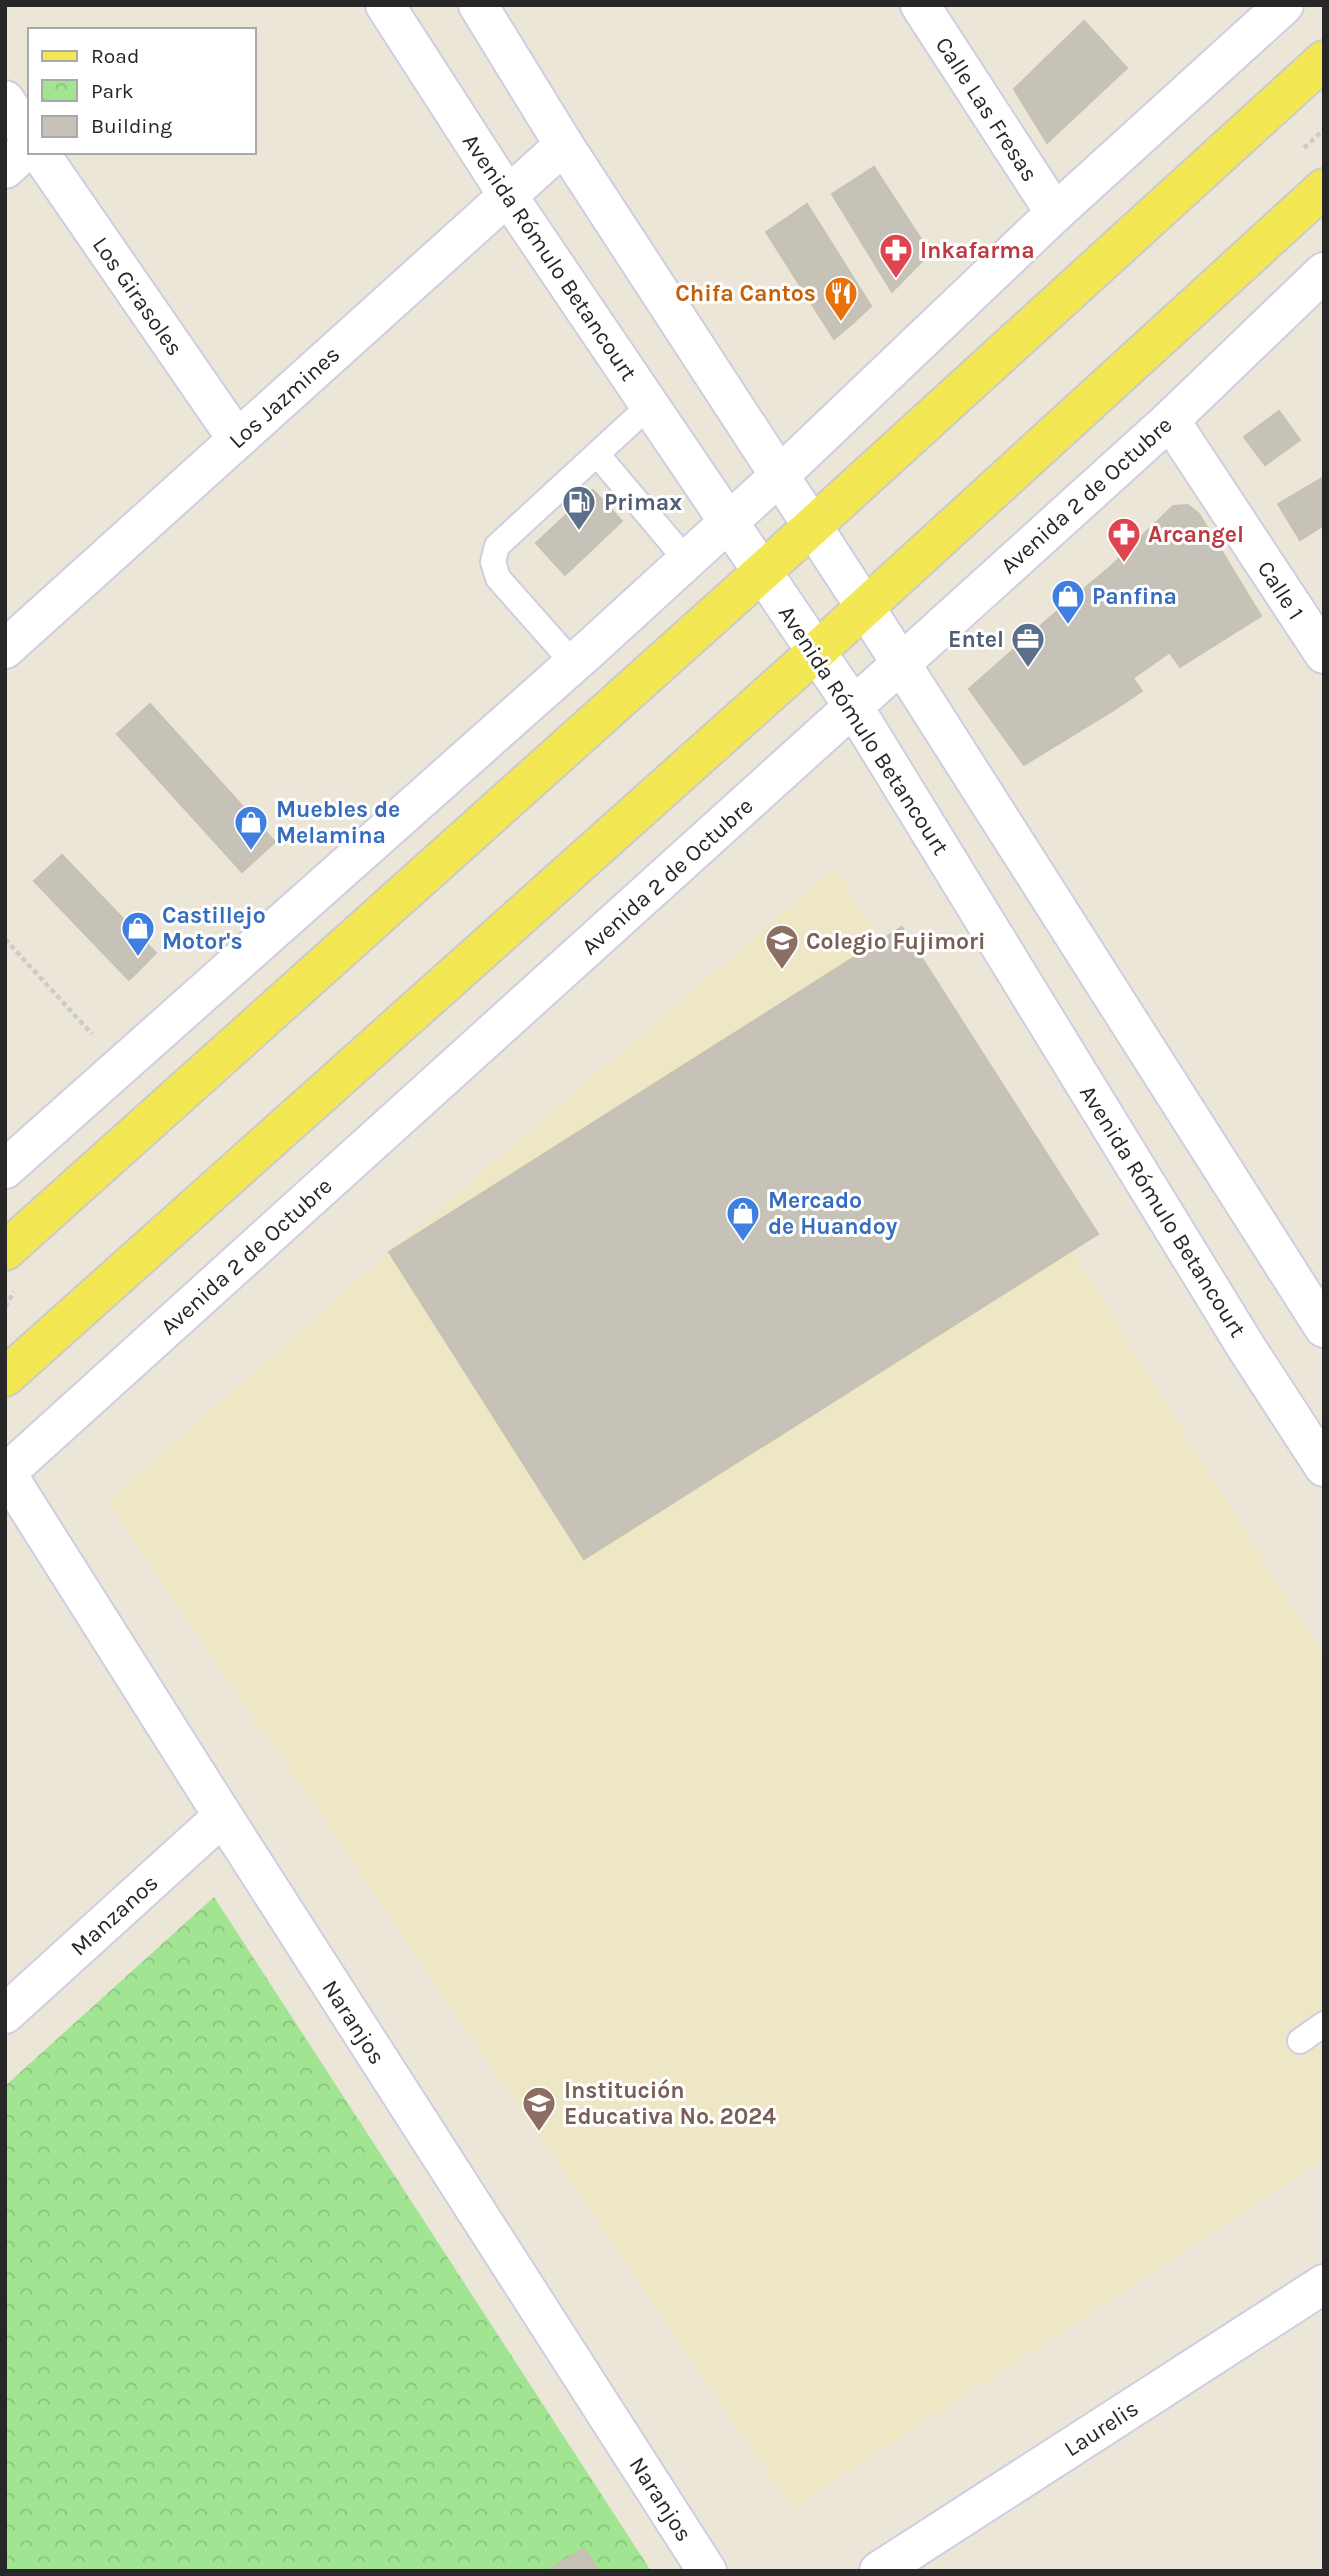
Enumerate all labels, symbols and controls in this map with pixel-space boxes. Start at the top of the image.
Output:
legend [28,28,256,154]
street label: Calle Las Fresas [930,32,1043,187]
text: Road [91,44,139,68]
text: Park [91,79,134,103]
text: Building [91,114,172,138]
street label: Avenida Rómulo Betancourt [457,129,643,386]
pharmacy icon: Inkafarma [877,231,915,280]
street label: Los Girasoles [87,232,188,361]
place label: Inkafarma [920,237,1035,264]
restaurant icon: Chifa Cantos [822,274,860,323]
place label: Chifa Cantos [675,280,816,307]
street label: Los Jazmines [223,341,345,454]
street label: Avenida 2 de Octubre [995,411,1178,579]
fuel station icon: Primax [560,483,598,532]
place label: Primax [604,489,682,516]
pharmacy icon: Arcangel [1105,515,1143,564]
place label: Arcangel [1148,521,1244,548]
street label: Calle 1 [1252,556,1309,625]
shop icon: Panfina [1049,577,1087,626]
place label: Panfina [1092,583,1177,610]
street label: Avenida Rómulo Betancourt [773,601,955,860]
office icon: Entel [1009,620,1047,669]
place label: Entel [948,626,1004,653]
street label: Avenida 2 de Octubre [576,792,759,960]
place label: Muebles de Melamina [276,796,400,849]
shop icon: Muebles de Melamina [232,803,270,852]
place label: Castillejo Motor's [162,902,266,955]
shop icon: Castillejo Motor's [119,909,157,958]
school or university icon: Colegio Fujimori [763,922,801,971]
place label: Colegio Fujimori [806,928,986,955]
street label: Avenida Rómulo Betancourt [1074,1080,1252,1342]
street label: Avenida 2 de Octubre [155,1172,338,1340]
place label: Mercado de Huandoy [768,1187,898,1240]
shop icon: Mercado de Huandoy [724,1194,762,1243]
street label: Manzanos [65,1869,164,1962]
street label: Naranjos [316,1975,391,2070]
place label: Institución Educativa No. 2024 [564,2077,776,2130]
school or university icon: Institución Educativa No. 2024 [520,2084,558,2133]
street label: Laurelis [1059,2395,1143,2462]
street label: Naranjos [623,2452,698,2547]

